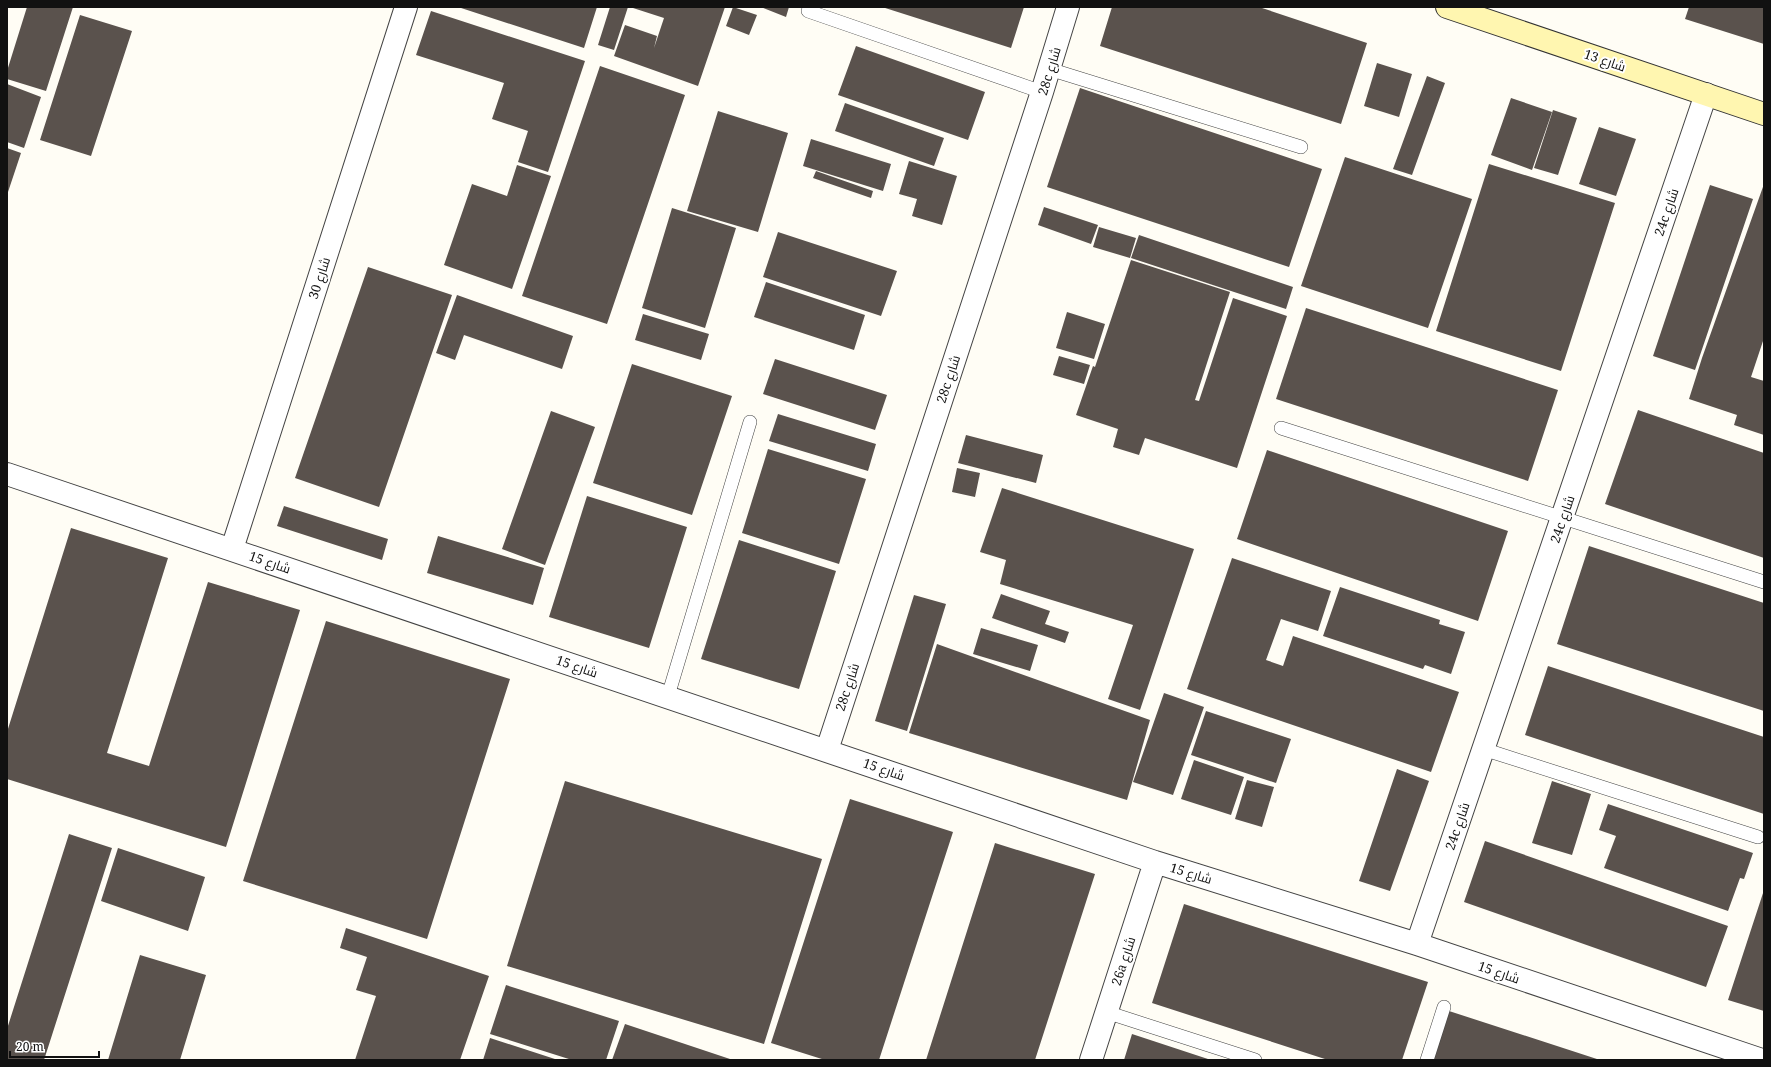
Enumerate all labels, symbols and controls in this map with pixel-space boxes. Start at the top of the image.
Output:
street label: شارع 13 [1582,44,1628,76]
street label: 28c شارع [1033,45,1065,97]
street label: 24c شارع [1649,186,1683,238]
street label: شارع 30 [304,255,334,301]
street label: 28c شارع [932,353,964,405]
street label: 24c شارع [1545,493,1579,545]
street label: شارع 15 [247,546,293,578]
street label: شارع 15 [554,650,600,682]
street label: 28c شارع [831,661,863,713]
street label: شارع 15 [861,753,907,785]
street label: 24c شارع [1440,800,1474,852]
street label: شارع 15 [1168,858,1214,888]
street label: 26a شارع [1107,934,1139,988]
street label: شارع 15 [1476,956,1522,988]
scale bar [10,1033,99,1059]
text: 20 m [16,1038,44,1055]

